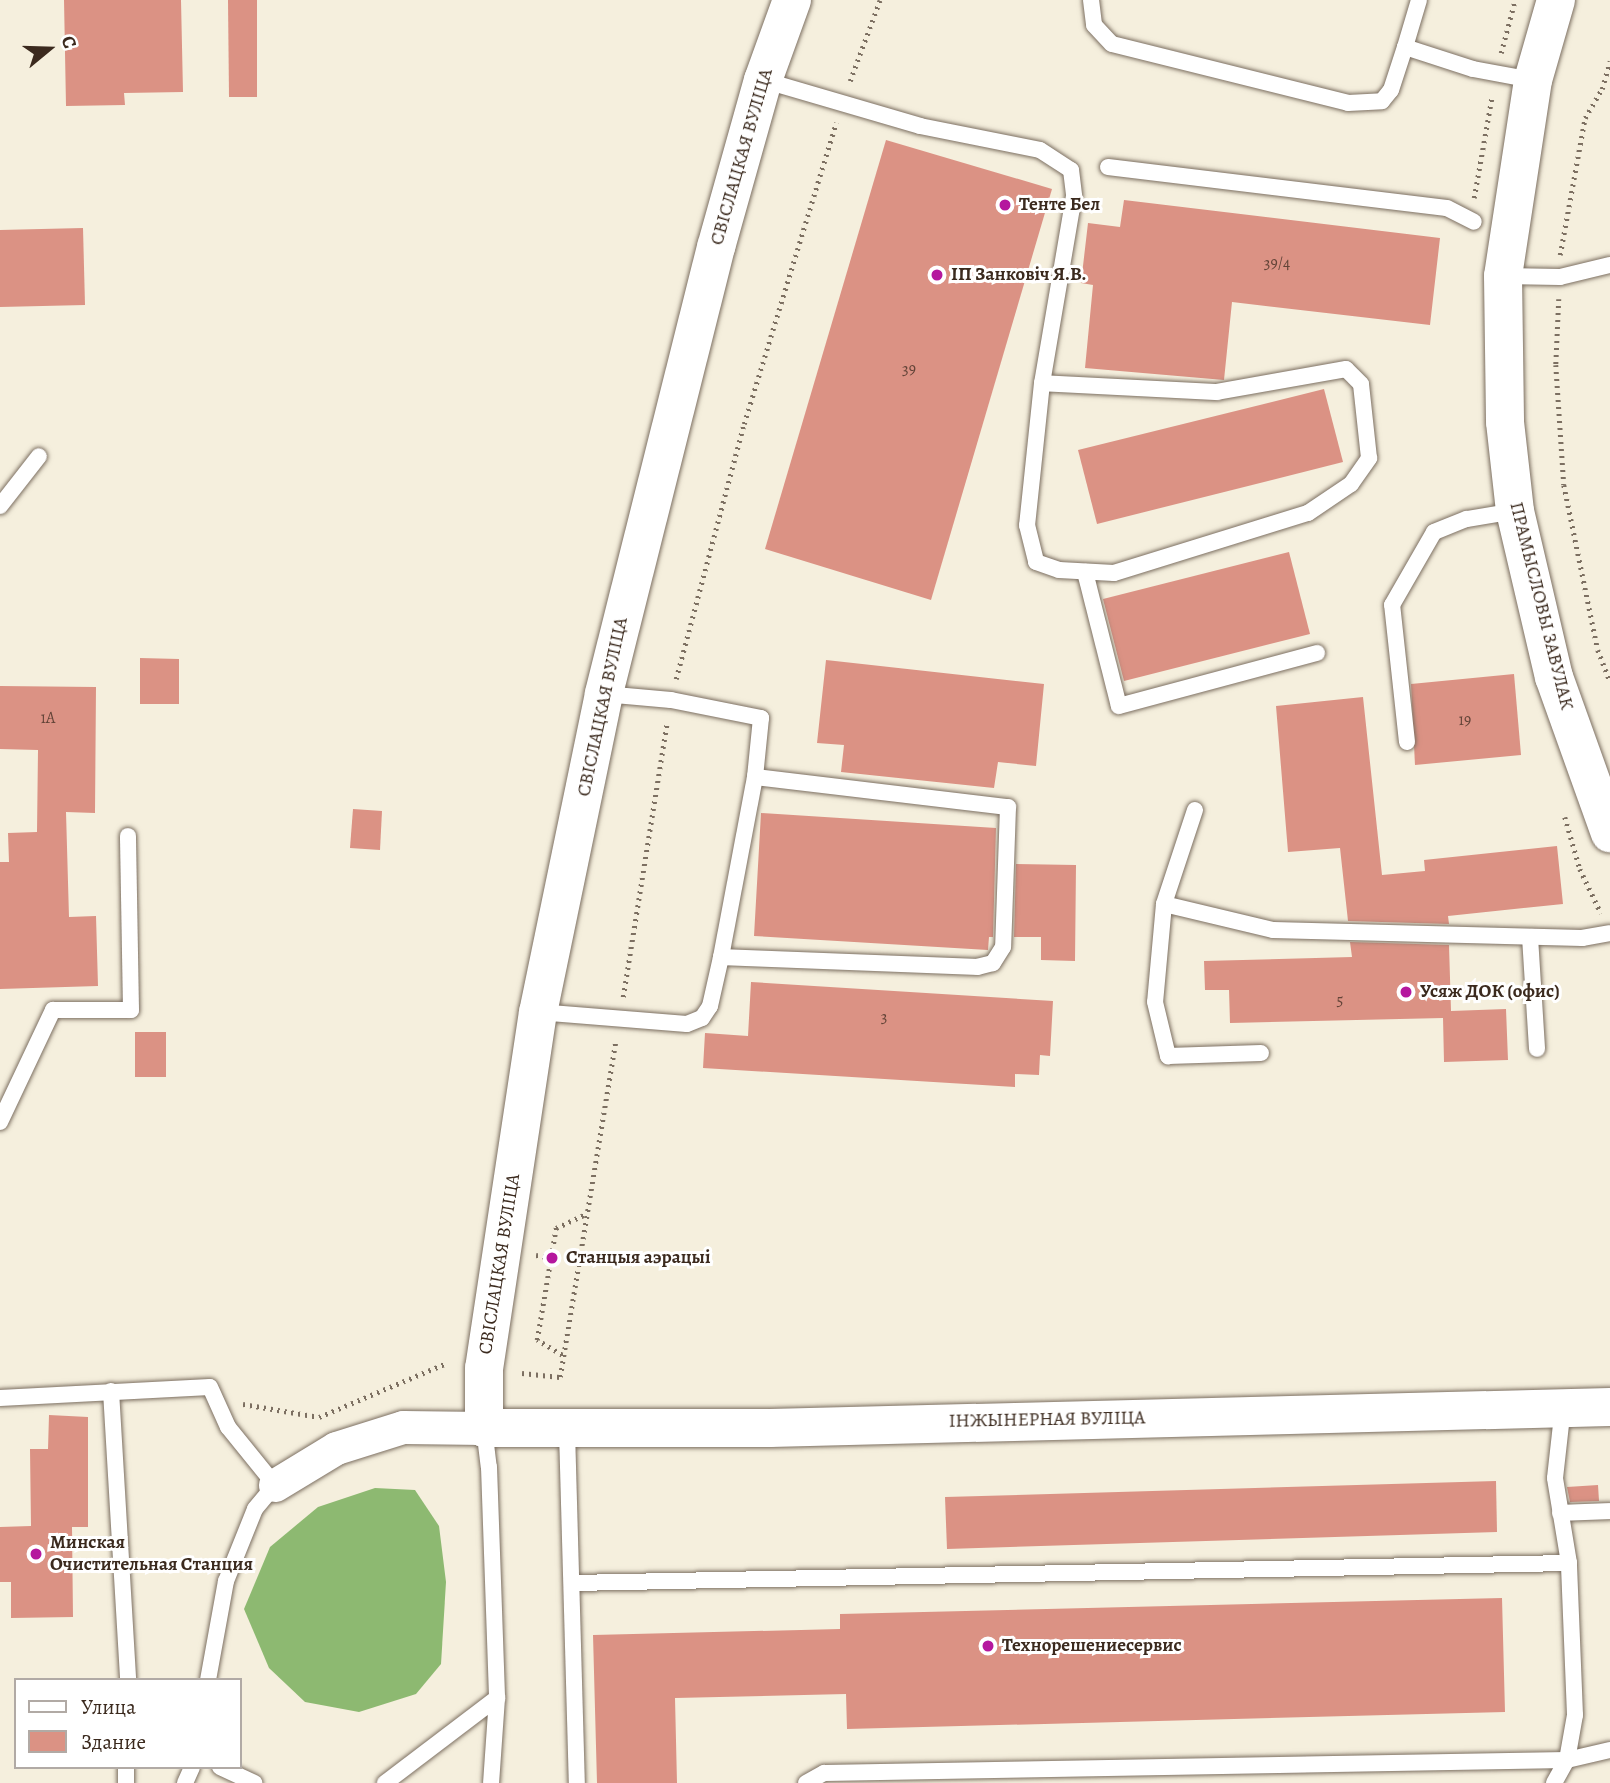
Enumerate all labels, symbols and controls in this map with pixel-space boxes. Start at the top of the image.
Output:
north arrow [14,14,84,84]
text: С [55,32,83,52]
street label: СВІСЛАЦКАЯ ВУЛІЦА [706,66,778,248]
place label: Тенте Бел [1019,194,1100,216]
marker: Тенте Бел [997,197,1013,213]
house number: 39/4 [1264,253,1290,273]
place label: ІП Занковіч Я.В. [951,264,1086,286]
marker: ІП Занковіч Я.В. [929,267,945,283]
house number: 39 [902,359,916,379]
street label: ПРАМЫСЛОВЫ ЗАВУЛАК [1504,500,1578,712]
street label: СВІСЛАЦКАЯ ВУЛІЦА [573,615,633,799]
house number: 1А [41,708,55,728]
house number: 19 [1459,710,1471,730]
place label: Усяж ДОК (офис) [1420,981,1560,1003]
marker: Усяж ДОК (офис) [1398,984,1414,1000]
house number: 5 [1337,990,1343,1010]
house number: 3 [881,1007,887,1027]
street label: СВІСЛАЦКАЯ ВУЛІЦА [474,1172,526,1356]
place label: Станцыя аэрацыі [566,1247,710,1269]
marker: Станцыя аэрацыі [544,1250,560,1266]
street label: ІНЖЫНЕРНАЯ ВУЛІЦА [949,1407,1145,1433]
place label: Минская Очистительная Станция [50,1532,253,1576]
marker: Минская Очистительная Станция [28,1546,44,1562]
place label: Технорешениесервис [1002,1635,1182,1657]
marker: Технорешениесервис [980,1638,996,1654]
legend [14,1678,242,1769]
text: Улица [81,1693,136,1721]
text: Здание [81,1728,146,1756]

